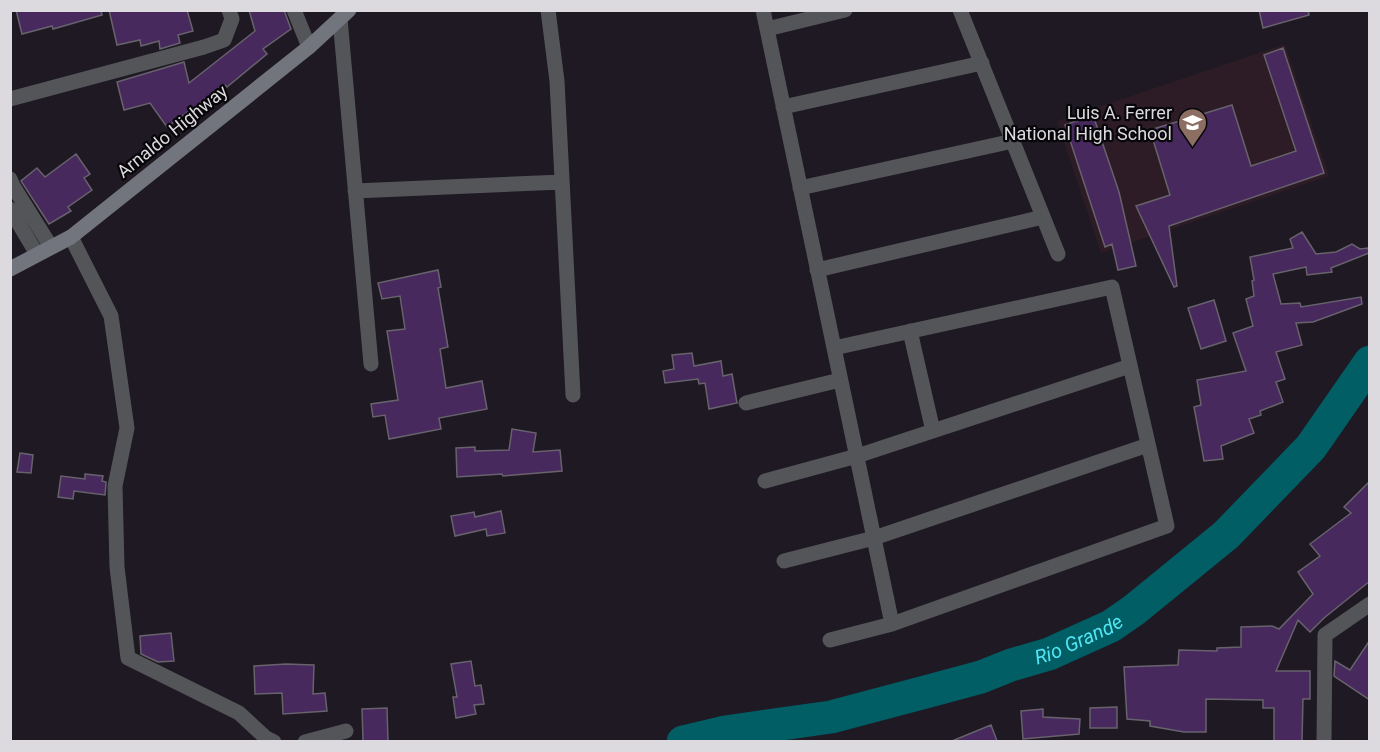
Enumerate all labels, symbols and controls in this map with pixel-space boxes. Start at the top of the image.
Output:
street label: Arnaldo Highway [113,80,232,182]
place label: Luis A. Ferrer National High School [1004,102,1172,144]
school or university icon: Luis A. Ferrer National High School [1177,106,1209,148]
water label: Rio Grande [1032,609,1128,670]

